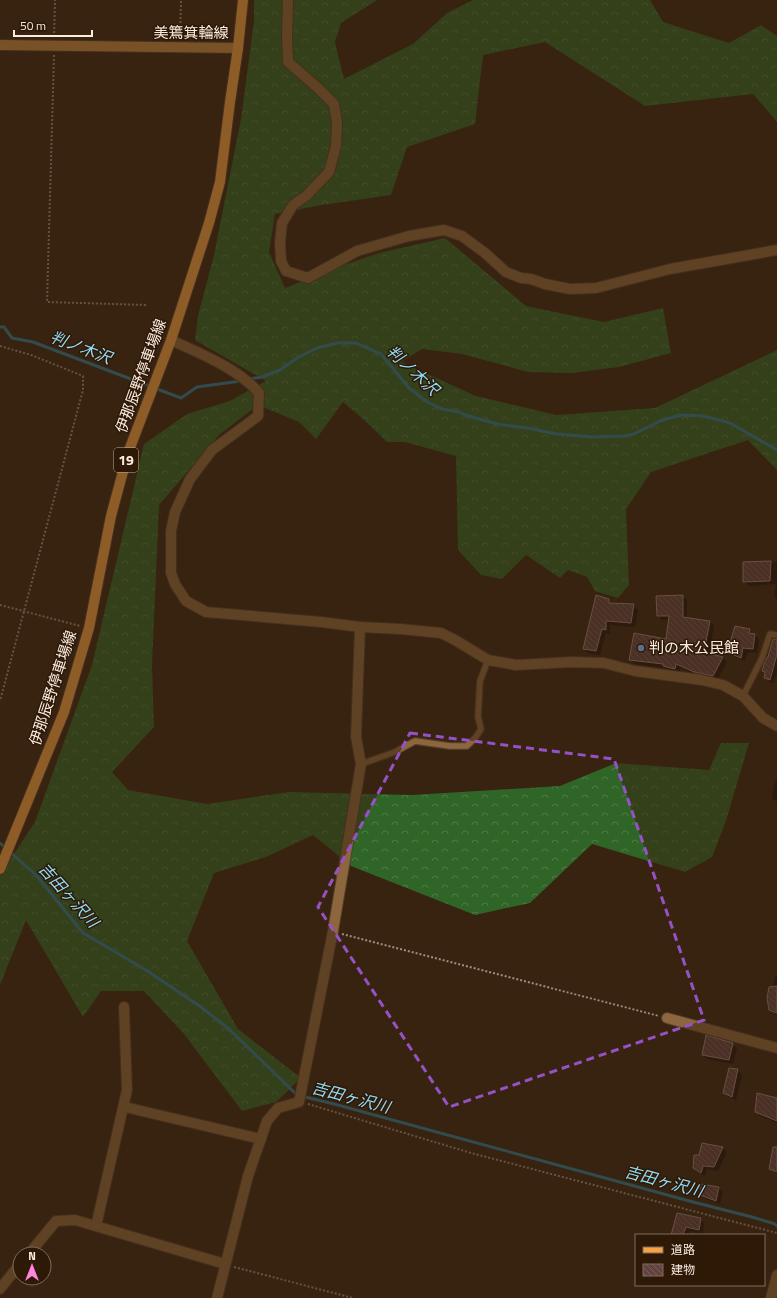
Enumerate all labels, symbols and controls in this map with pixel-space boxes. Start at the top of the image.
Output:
scale bar [14,12,92,38]
text: 50 m [20,16,46,35]
street label: 美篶箕輪線 [153,21,229,44]
street label: 伊那辰野停車場線 [109,316,172,436]
water label: 判ノ木沢 [47,324,117,370]
water label: 判ノ木沢 [381,339,446,402]
road number: 19 [114,448,138,472]
street label: 伊那辰野停車場線 [23,627,82,748]
place label: 判の木公民館 [649,636,739,659]
marker: 判の木公民館 [636,643,646,653]
water label: 吉田ヶ沢川 [33,857,106,934]
water label: 吉田ヶ沢川 [309,1075,395,1119]
water label: 吉田ヶ沢川 [622,1159,708,1203]
legend [635,1234,765,1286]
text: 道路 [671,1240,695,1259]
north arrow [12,1246,52,1286]
text: N [28,1248,36,1264]
text: 建物 [671,1260,695,1279]

